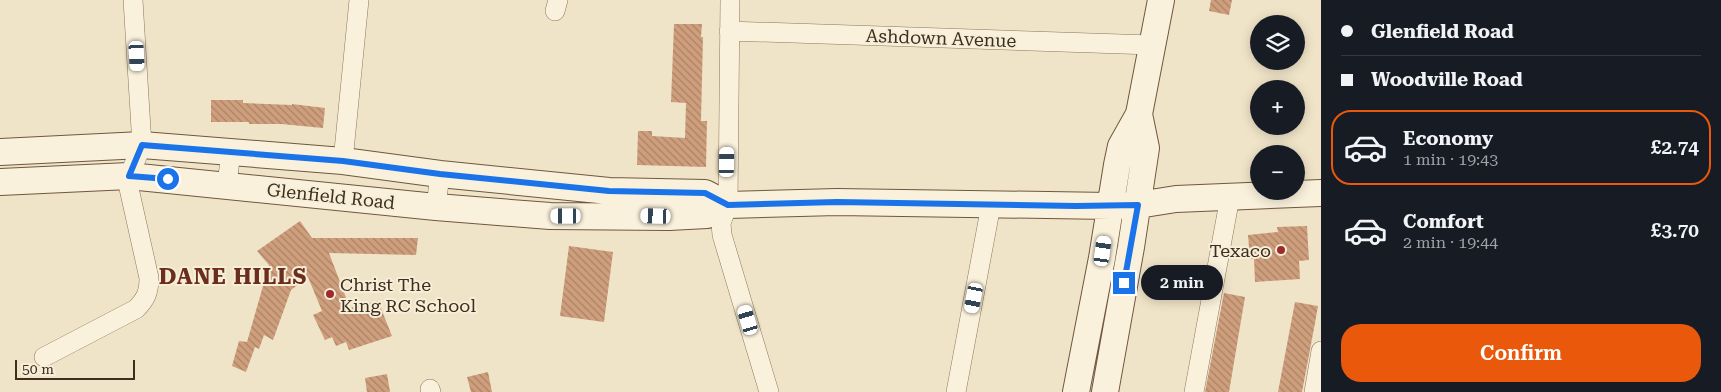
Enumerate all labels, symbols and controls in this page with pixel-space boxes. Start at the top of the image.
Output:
map controls [1250,15,1305,200]
button: layers [1250,15,1305,70]
text: Glenfield Road [1371,20,1514,43]
street label: Ashdown Avenue [865,25,1017,51]
car [128,41,145,71]
text: Woodville Road [1371,68,1523,91]
button: + [1250,80,1305,135]
icon: car [1343,125,1388,170]
text: Economy [1403,127,1493,150]
text: £2.74 [1651,136,1699,159]
button: − [1250,145,1305,200]
car [719,147,734,177]
text: 1 min · 19:43 [1403,150,1498,169]
route start [157,168,179,190]
street label: Glenfield Road [266,179,397,213]
car [640,208,671,224]
icon: car [1343,208,1388,253]
car [551,209,581,224]
text: Comfort [1403,210,1484,233]
text: £3.70 [1651,219,1699,242]
text: 2 min · 19:44 [1403,233,1498,252]
car [1093,235,1112,267]
place label: Texaco [1209,240,1271,261]
marker: Texaco [1275,244,1287,256]
district label: DANE HILLS [159,264,307,289]
callout: 2 min [1142,266,1224,300]
route end [1113,272,1135,294]
text: 2 min [1160,273,1204,292]
place label: Christ The King RC School [340,274,476,316]
car [963,282,984,314]
marker: Christ The King RC School [324,288,336,300]
car [736,303,759,337]
button: Confirm [1341,324,1701,382]
scale bar [15,357,135,380]
text: 50 m [22,361,54,377]

